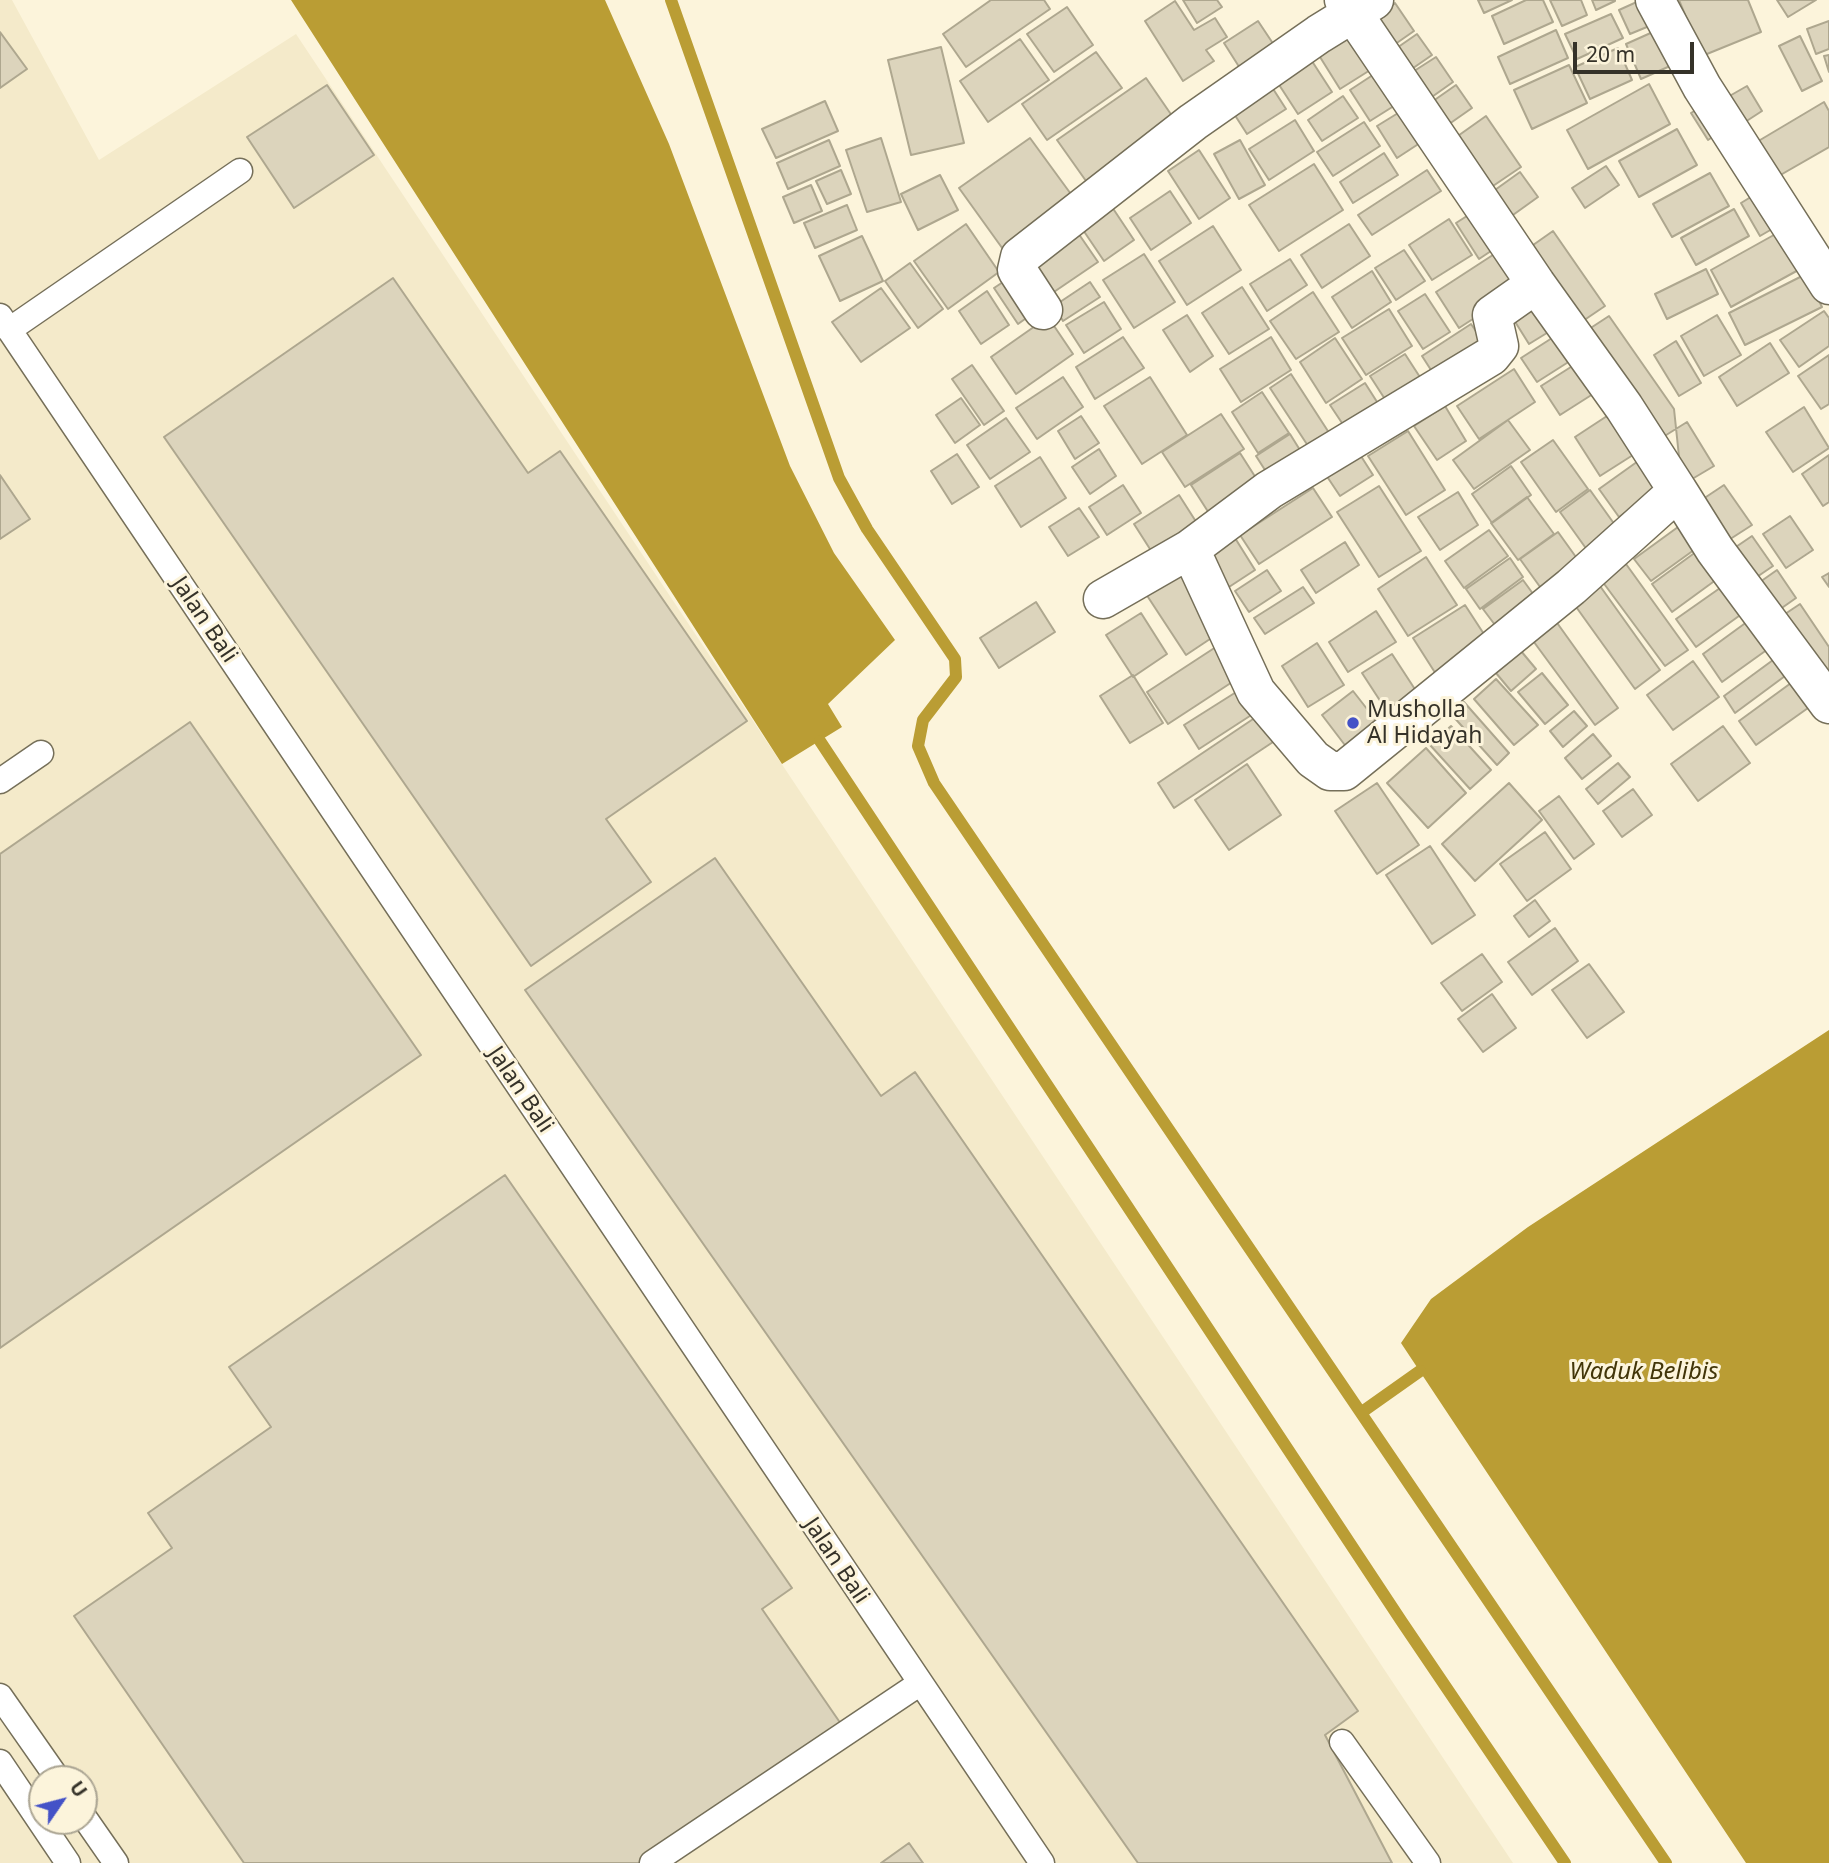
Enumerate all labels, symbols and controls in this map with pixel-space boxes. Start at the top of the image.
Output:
scale bar [1577,28,1698,72]
text: 20 m [1586,40,1635,68]
street label: Jalan Bali [165,572,243,668]
place label: Musholla Al Hidayah [1367,696,1482,750]
marker: Musholla Al Hidayah [1345,715,1361,731]
street label: Jalan Bali [481,1042,559,1138]
water label: Waduk Belibis [1570,1358,1718,1386]
street label: Jalan Bali [797,1513,875,1609]
north arrow [28,1765,98,1835]
text: U [64,1776,93,1802]

